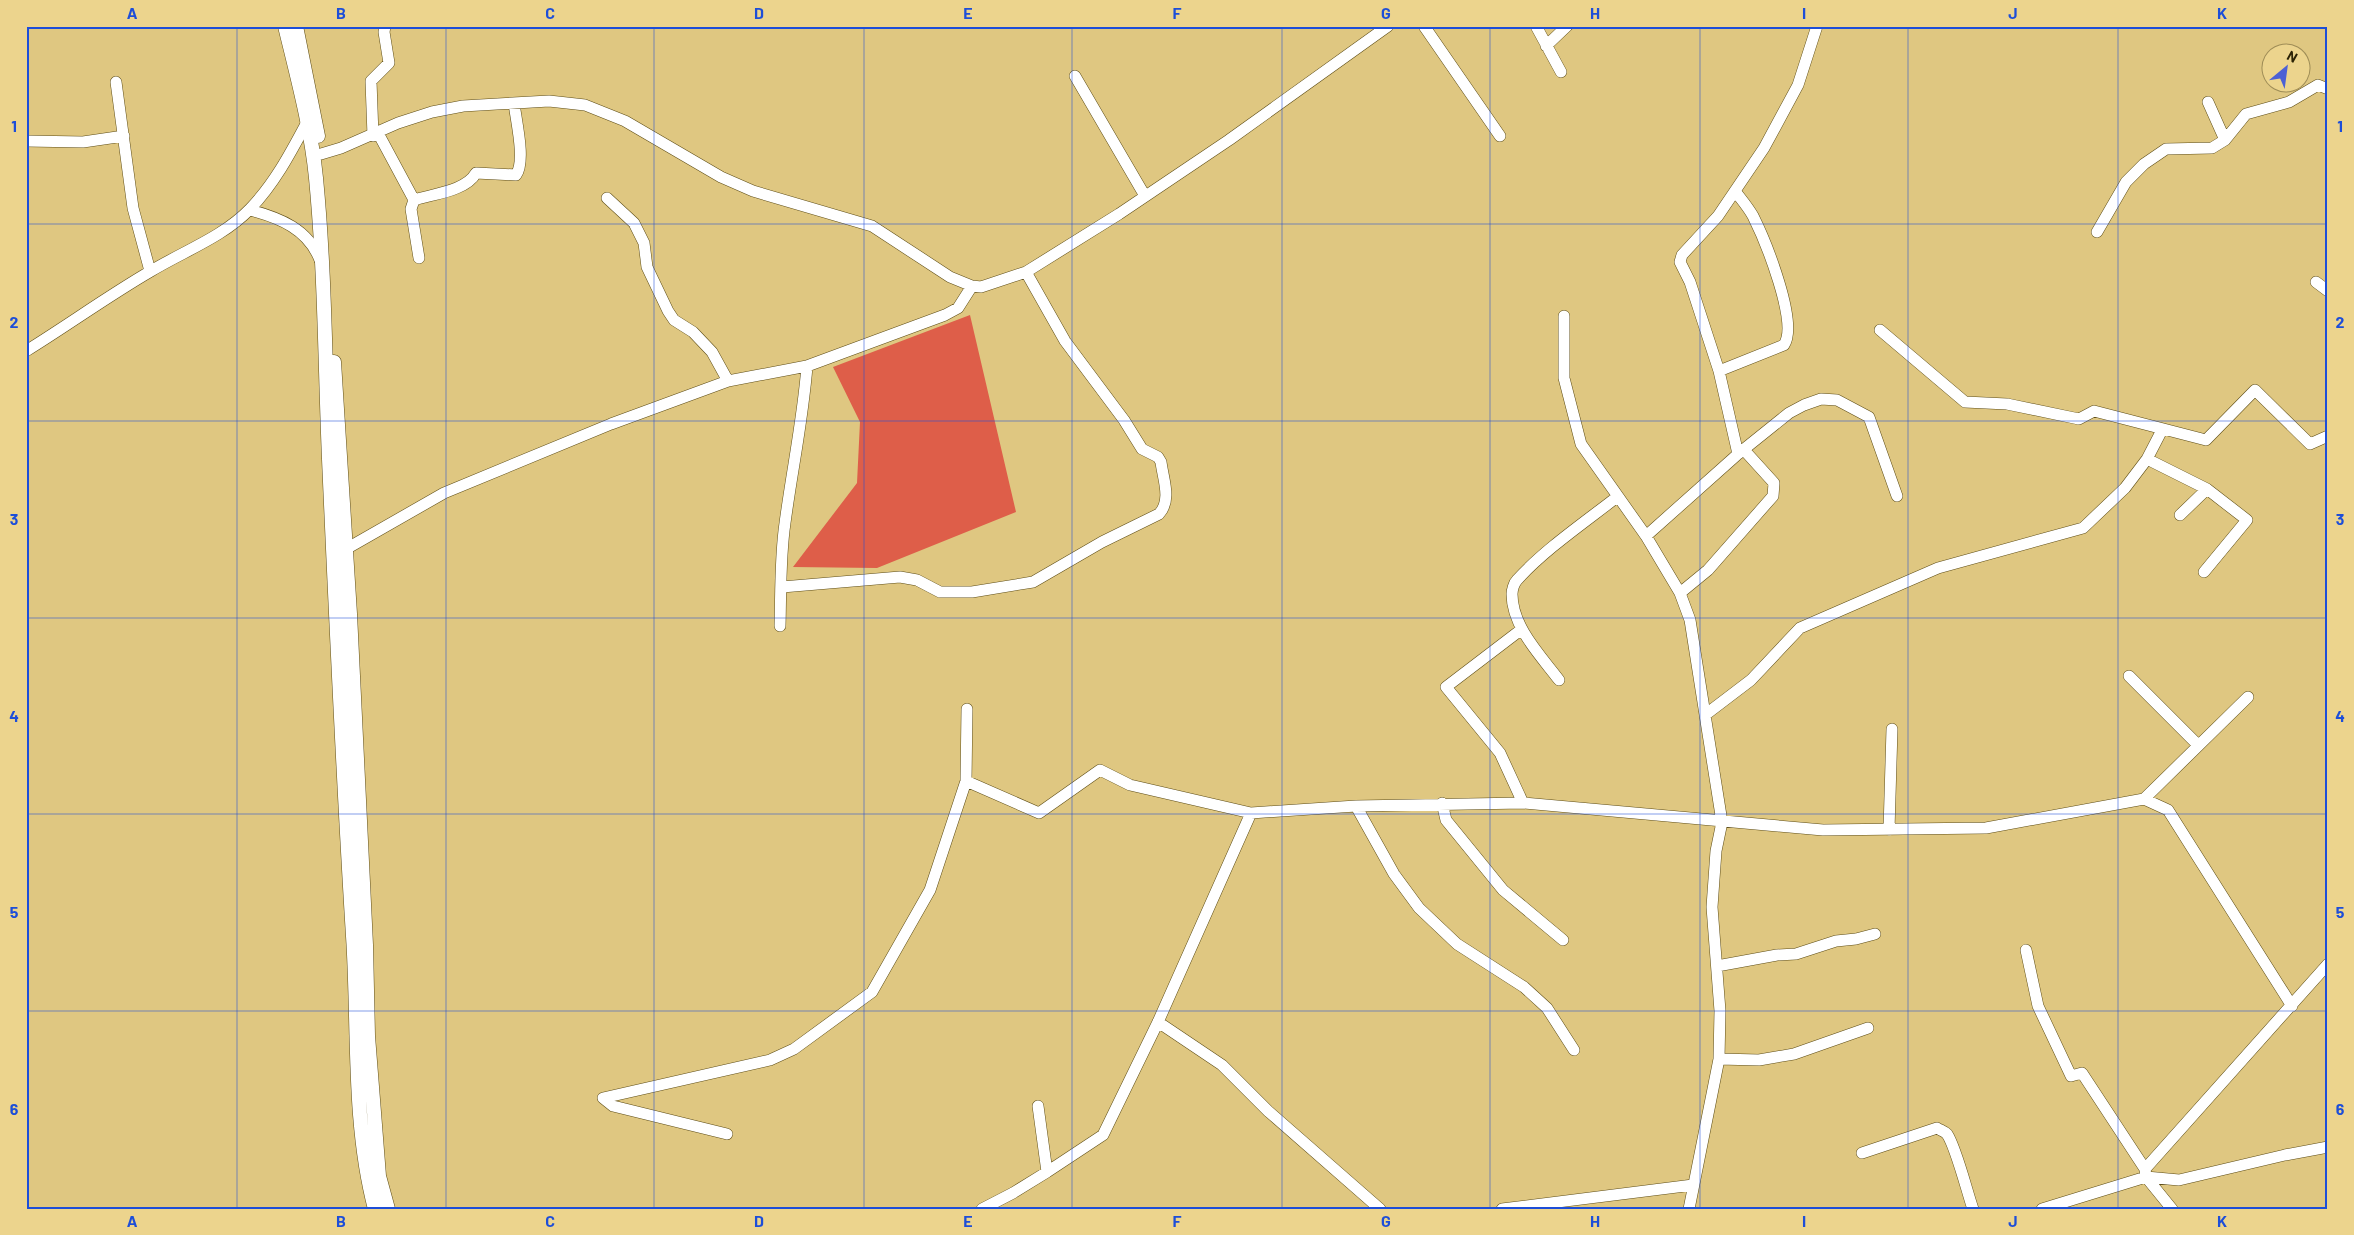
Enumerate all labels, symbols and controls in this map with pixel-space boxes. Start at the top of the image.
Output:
text: A [127,3,138,22]
text: B [336,3,346,22]
text: C [545,3,555,22]
text: D [754,3,764,22]
text: E [963,3,973,22]
text: F [1173,3,1182,22]
text: G [1381,3,1391,22]
text: H [1590,3,1600,22]
text: I [1802,3,1806,22]
text: J [2008,3,2018,22]
text: K [2217,3,2227,22]
north arrow [2262,42,2312,92]
text: N [2284,47,2301,66]
text: 1 [11,116,17,135]
text: 1 [2337,116,2343,135]
text: 2 [10,312,19,331]
text: 2 [2336,312,2345,331]
text: 3 [10,509,18,528]
text: 3 [2336,509,2344,528]
text: 4 [9,706,19,725]
text: 4 [2335,706,2345,725]
text: 5 [10,902,19,921]
text: 5 [2336,902,2345,921]
text: 6 [10,1099,19,1118]
text: 6 [2336,1099,2345,1118]
text: A [127,1211,138,1230]
text: B [336,1211,346,1230]
text: C [545,1211,555,1230]
text: D [754,1211,764,1230]
text: E [963,1211,973,1230]
text: F [1173,1211,1182,1230]
text: G [1381,1211,1391,1230]
text: H [1590,1211,1600,1230]
text: I [1802,1211,1806,1230]
text: J [2008,1211,2018,1230]
text: K [2217,1211,2227,1230]

